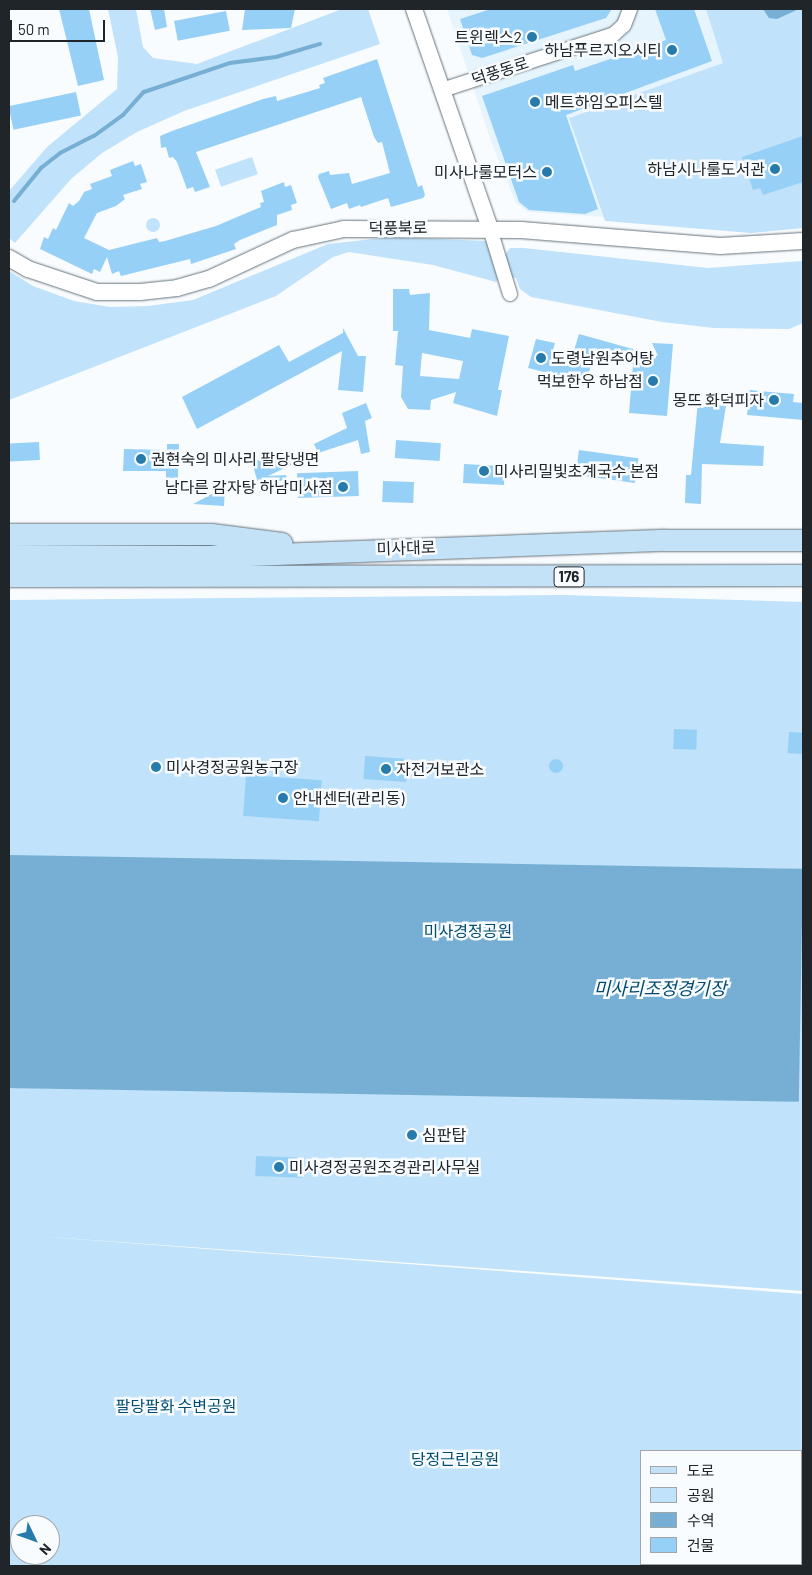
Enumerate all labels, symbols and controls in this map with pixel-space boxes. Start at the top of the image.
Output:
scale bar [12,10,108,42]
text: 50 m [18,20,50,38]
place label: 트윈렉스2 [455,27,522,47]
marker: 트윈렉스2 [526,31,538,43]
place label: 하남푸르지오시티 [544,40,662,60]
marker: 하남푸르지오시티 [666,44,678,56]
street label: 덕풍동로 [469,53,531,89]
place label: 메트하임오피스텔 [545,92,663,112]
marker: 메트하임오피스텔 [529,96,541,108]
place label: 하남시나룰도서관 [647,159,765,179]
place label: 미사나룰모터스 [434,162,537,182]
marker: 하남시나룰도서관 [769,163,781,175]
marker: 미사나룰모터스 [541,166,553,178]
street label: 덕풍북로 [368,218,428,238]
place label: 도령남원추어탕 [551,348,654,368]
marker: 도령남원추어탕 [535,352,547,364]
place label: 먹보한우 하남점 [537,371,643,391]
marker: 먹보한우 하남점 [647,375,659,387]
place label: 몽뜨 화덕피자 [672,390,764,410]
marker: 몽뜨 화덕피자 [768,394,780,406]
place label: 권현숙의 미사리 팔당냉면 [151,449,319,469]
marker: 권현숙의 미사리 팔당냉면 [135,453,147,465]
place label: 미사리밀빛초계국수 본점 [494,461,659,481]
marker: 미사리밀빛초계국수 본점 [478,465,490,477]
place label: 남다른 감자탕 하남미사점 [165,477,333,497]
marker: 남다른 감자탕 하남미사점 [337,481,349,493]
street label: 미사대로 [376,537,436,559]
road number: 176 [553,564,585,590]
place label: 미사경정공원농구장 [166,757,298,777]
place label: 자전거보관소 [396,759,484,779]
marker: 미사경정공원농구장 [150,761,162,773]
marker: 자전거보관소 [380,763,392,775]
place label: 안내센터(관리동) [293,788,404,808]
marker: 안내센터(관리동) [277,792,289,804]
park label: 미사경정공원 [424,921,512,941]
water label: 미사리조정경기장 [594,977,726,999]
place label: 심판탑 [422,1125,466,1145]
marker: 심판탑 [406,1129,418,1141]
place label: 미사경정공원조경관리사무실 [289,1157,480,1177]
marker: 미사경정공원조경관리사무실 [273,1161,285,1173]
park label: 팔당팔화 수변공원 [116,1396,236,1416]
park label: 당정근린공원 [411,1449,499,1469]
legend [640,1450,802,1565]
text: 도로 [687,1461,715,1479]
text: 공원 [687,1486,715,1504]
text: 수역 [687,1511,715,1529]
north arrow [10,1515,60,1565]
text: 건물 [687,1536,715,1554]
text: N [36,1541,55,1559]

